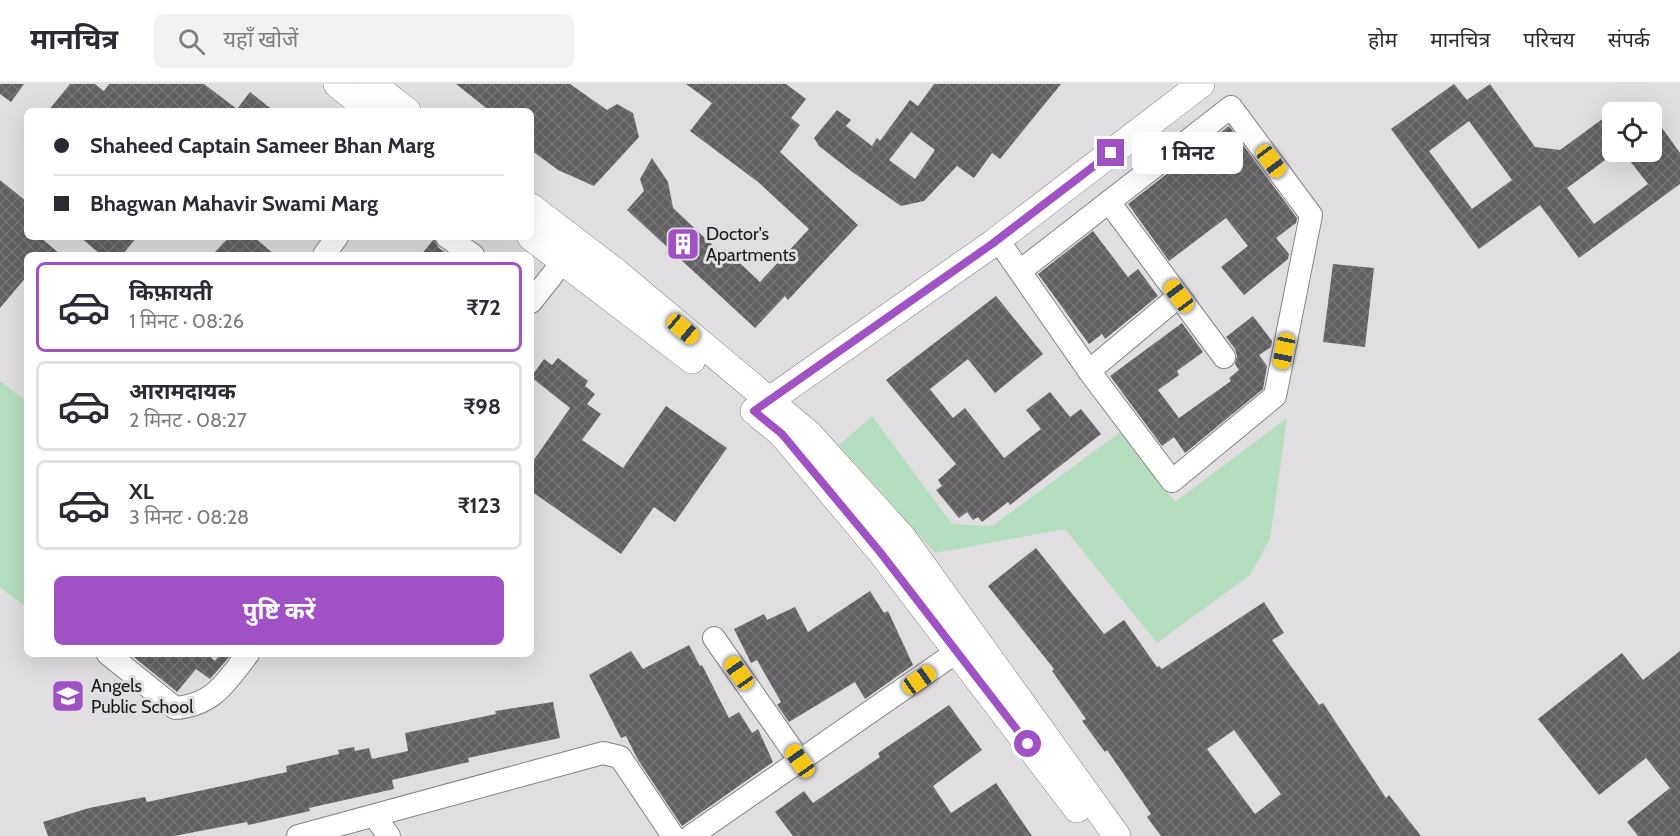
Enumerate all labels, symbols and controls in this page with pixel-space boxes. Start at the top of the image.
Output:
search box [154,14,574,68]
text: मानचित्र [30,22,118,56]
icon: search [175,25,208,58]
text: यहाँ खोजें [223,26,298,53]
text: होम [1368,27,1397,52]
text: मानचित्र [1430,27,1490,52]
text: परिचय [1523,27,1575,52]
text: संपर्क [1608,27,1650,52]
map controls [1602,102,1662,162]
button: locate [1602,102,1662,162]
text: Shaheed Captain Sameer Bhan Marg [90,132,435,159]
callout: 1 मिनट [1132,132,1243,174]
route end [1097,139,1124,166]
text: 1 मिनट [1161,141,1214,165]
car [1253,141,1289,181]
text: Bhagwan Mahavir Swami Marg [90,190,378,217]
place label: Doctor's Apartments [706,223,796,266]
building icon: Doctor's Apartments [665,226,701,262]
car [1161,276,1197,316]
text: किफ़ायती [129,279,213,306]
icon: car [57,280,111,334]
text: ₹72 [466,294,501,321]
text: 1 मिनट · 08:26 [129,309,244,333]
car [663,311,703,347]
car [1271,332,1297,370]
text: आरामदायक [129,378,236,405]
icon: car [57,379,111,433]
text: ₹98 [463,393,501,420]
text: 2 मिनट · 08:27 [129,408,247,432]
icon: car [57,478,111,532]
text: XL [129,478,154,505]
text: ₹123 [457,492,501,519]
text: 3 मिनट · 08:28 [129,505,249,529]
button: पुष्टि करें [54,576,504,645]
car [721,653,757,693]
car [899,662,939,698]
place label: Angels Public School [91,675,194,718]
school or university icon: Angels Public School [50,678,86,714]
route start [1014,730,1041,757]
car [782,741,818,781]

